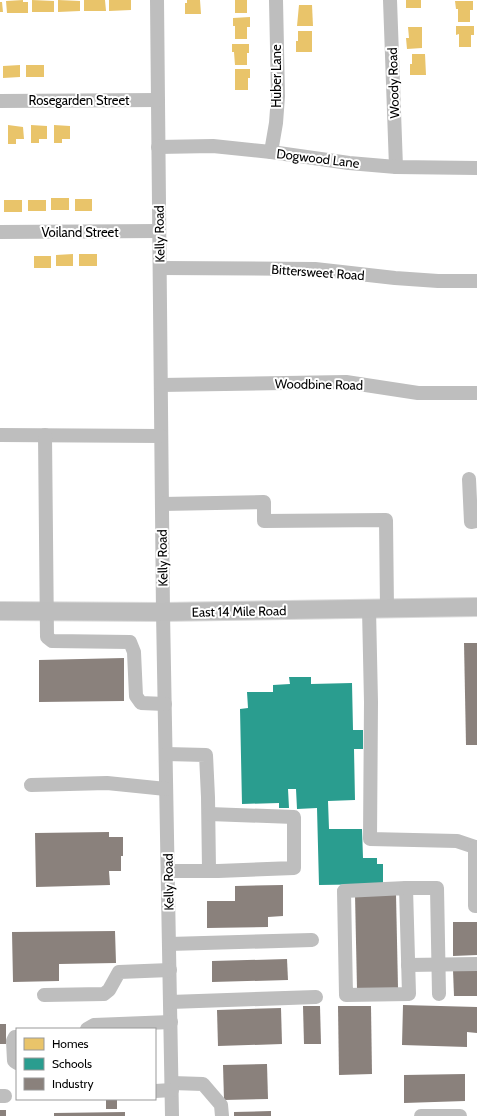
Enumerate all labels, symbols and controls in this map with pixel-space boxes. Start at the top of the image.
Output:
street label: Huber Lane [268,44,284,108]
street label: Woody Road [384,47,402,119]
street label: Rosegarden Street [29,92,130,108]
street label: Dogwood Lane [276,145,361,171]
street label: Kelly Road [151,205,167,263]
street label: Voiland Street [41,224,119,240]
street label: Bittersweet Road [271,261,365,283]
street label: Woodbine Road [275,375,363,393]
street label: Kelly Road [154,529,170,587]
street label: East 14 Mile Road [191,602,287,620]
street label: Kelly Road [160,853,176,911]
legend [16,1028,156,1100]
text: Homes [52,1036,89,1051]
text: Schools [52,1056,92,1071]
text: Industry [52,1076,93,1091]

